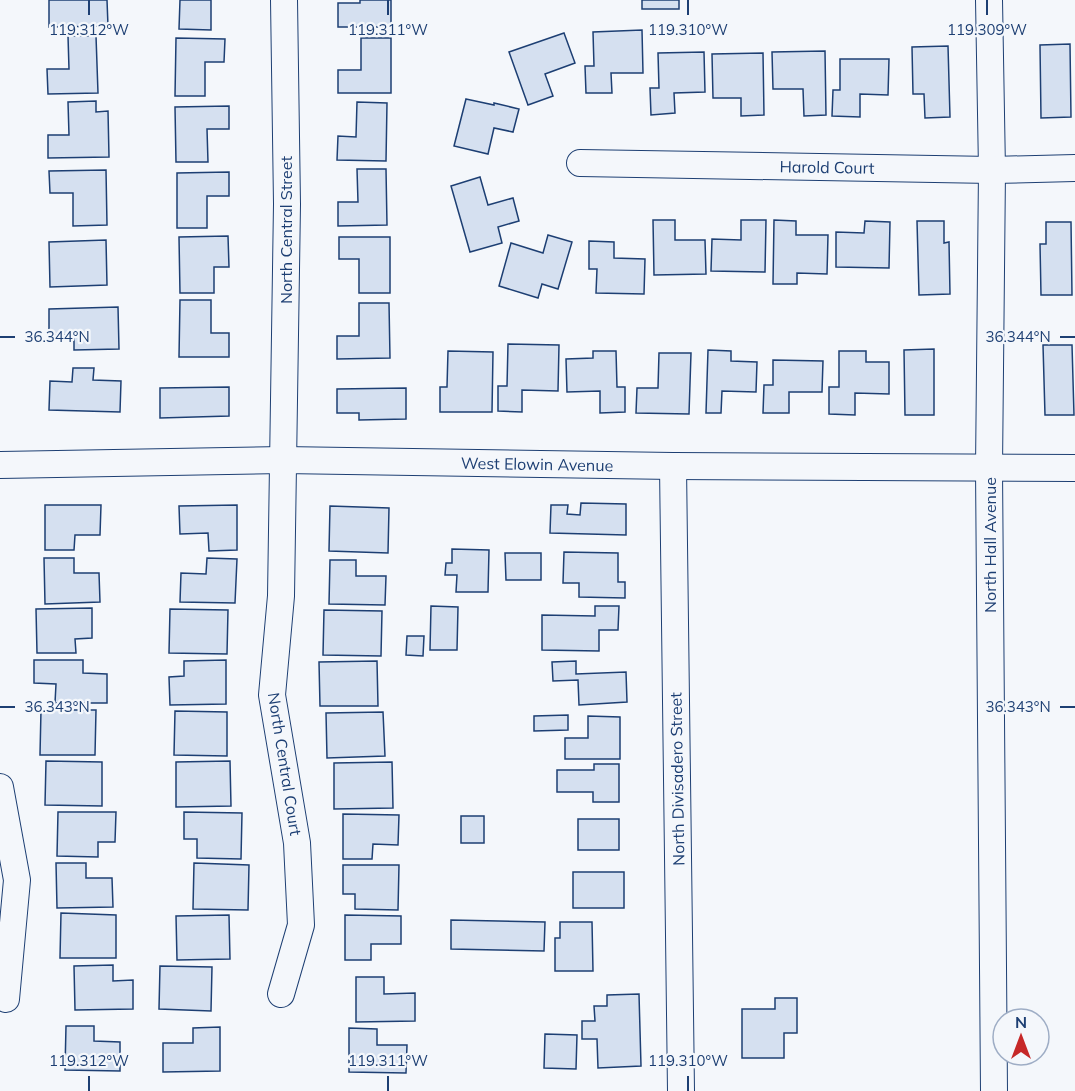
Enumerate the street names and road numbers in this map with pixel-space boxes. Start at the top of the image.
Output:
street label: North Central Street [276,156,296,304]
street label: Harold Court [779,156,875,178]
street label: West Elowin Avenue [461,453,613,475]
street label: North Hall Avenue [980,477,1000,613]
street label: North Central Court [264,691,306,837]
street label: North Divisadero Street [665,692,689,866]

